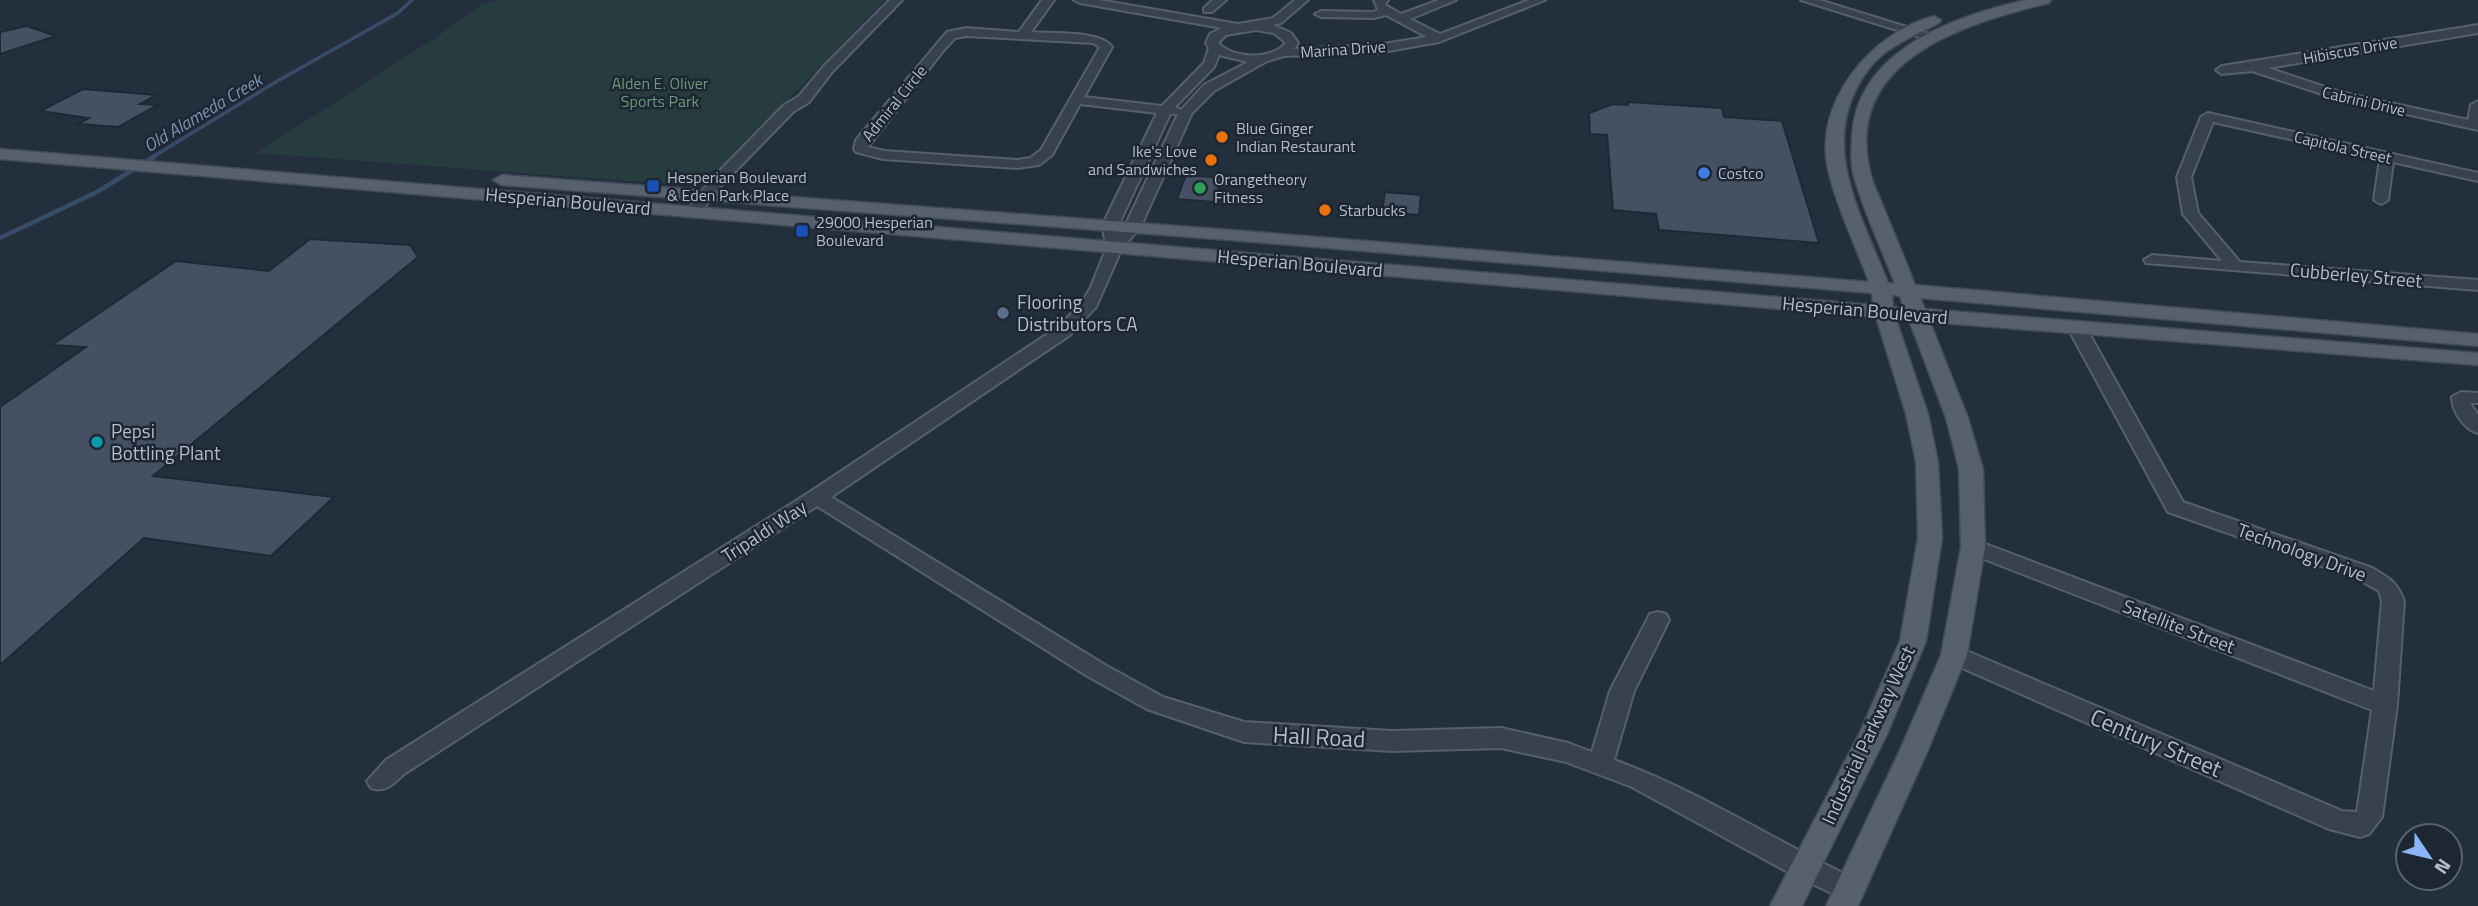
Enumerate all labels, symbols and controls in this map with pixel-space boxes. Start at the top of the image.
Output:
street label: Hibiscus Drive [2301,30,2399,70]
street label: Marina Drive [1299,34,1387,64]
street label: Admiral Circle [856,60,932,146]
water label: Old Alameda Creek [138,65,269,159]
park label: Alden E. Oliver Sports Park [612,71,709,113]
street label: Cabrini Drive [2320,80,2408,122]
place label: Blue Ginger Indian Restaurant [1236,116,1356,158]
street label: Capitola Street [2292,124,2394,170]
marker: Blue Ginger Indian Restaurant [1214,129,1230,145]
place label: Ike's Love and Sandwiches [1088,139,1197,181]
marker: Ike's Love and Sandwiches [1203,152,1219,168]
place label: Costco [1718,161,1763,185]
place label: Hesperian Boulevard & Eden Park Place [667,165,807,207]
marker: Costco [1696,165,1712,181]
place label: Orangetheory Fitness [1214,167,1307,209]
marker: Hesperian Boulevard & Eden Park Place [645,178,661,194]
street label: Hesperian Boulevard [484,179,652,222]
marker: Orangetheory Fitness [1192,180,1208,196]
place label: Starbucks [1339,198,1406,222]
marker: Starbucks [1317,202,1333,218]
place label: 29000 Hesperian Boulevard [816,210,933,252]
marker: 29000 Hesperian Boulevard [794,223,810,239]
street label: Hesperian Boulevard [1216,241,1384,284]
street label: Cubberley Street [2289,254,2424,295]
place label: Flooring Distributors CA [1017,287,1138,338]
street label: Hesperian Boulevard [1781,288,1949,331]
marker: Flooring Distributors CA [995,305,1011,321]
place label: Pepsi Bottling Plant [111,416,221,467]
marker: Pepsi Bottling Plant [89,434,105,450]
street label: Tripaldi Way [715,492,812,569]
street label: Technology Drive [2233,515,2371,588]
street label: Satellite Street [2119,591,2240,660]
street label: Industrial Parkway West [1813,640,1922,829]
street label: Century Street [2085,699,2227,786]
street label: Hall Road [1272,717,1366,756]
north arrow [2394,822,2464,892]
text: N [2428,853,2459,881]

